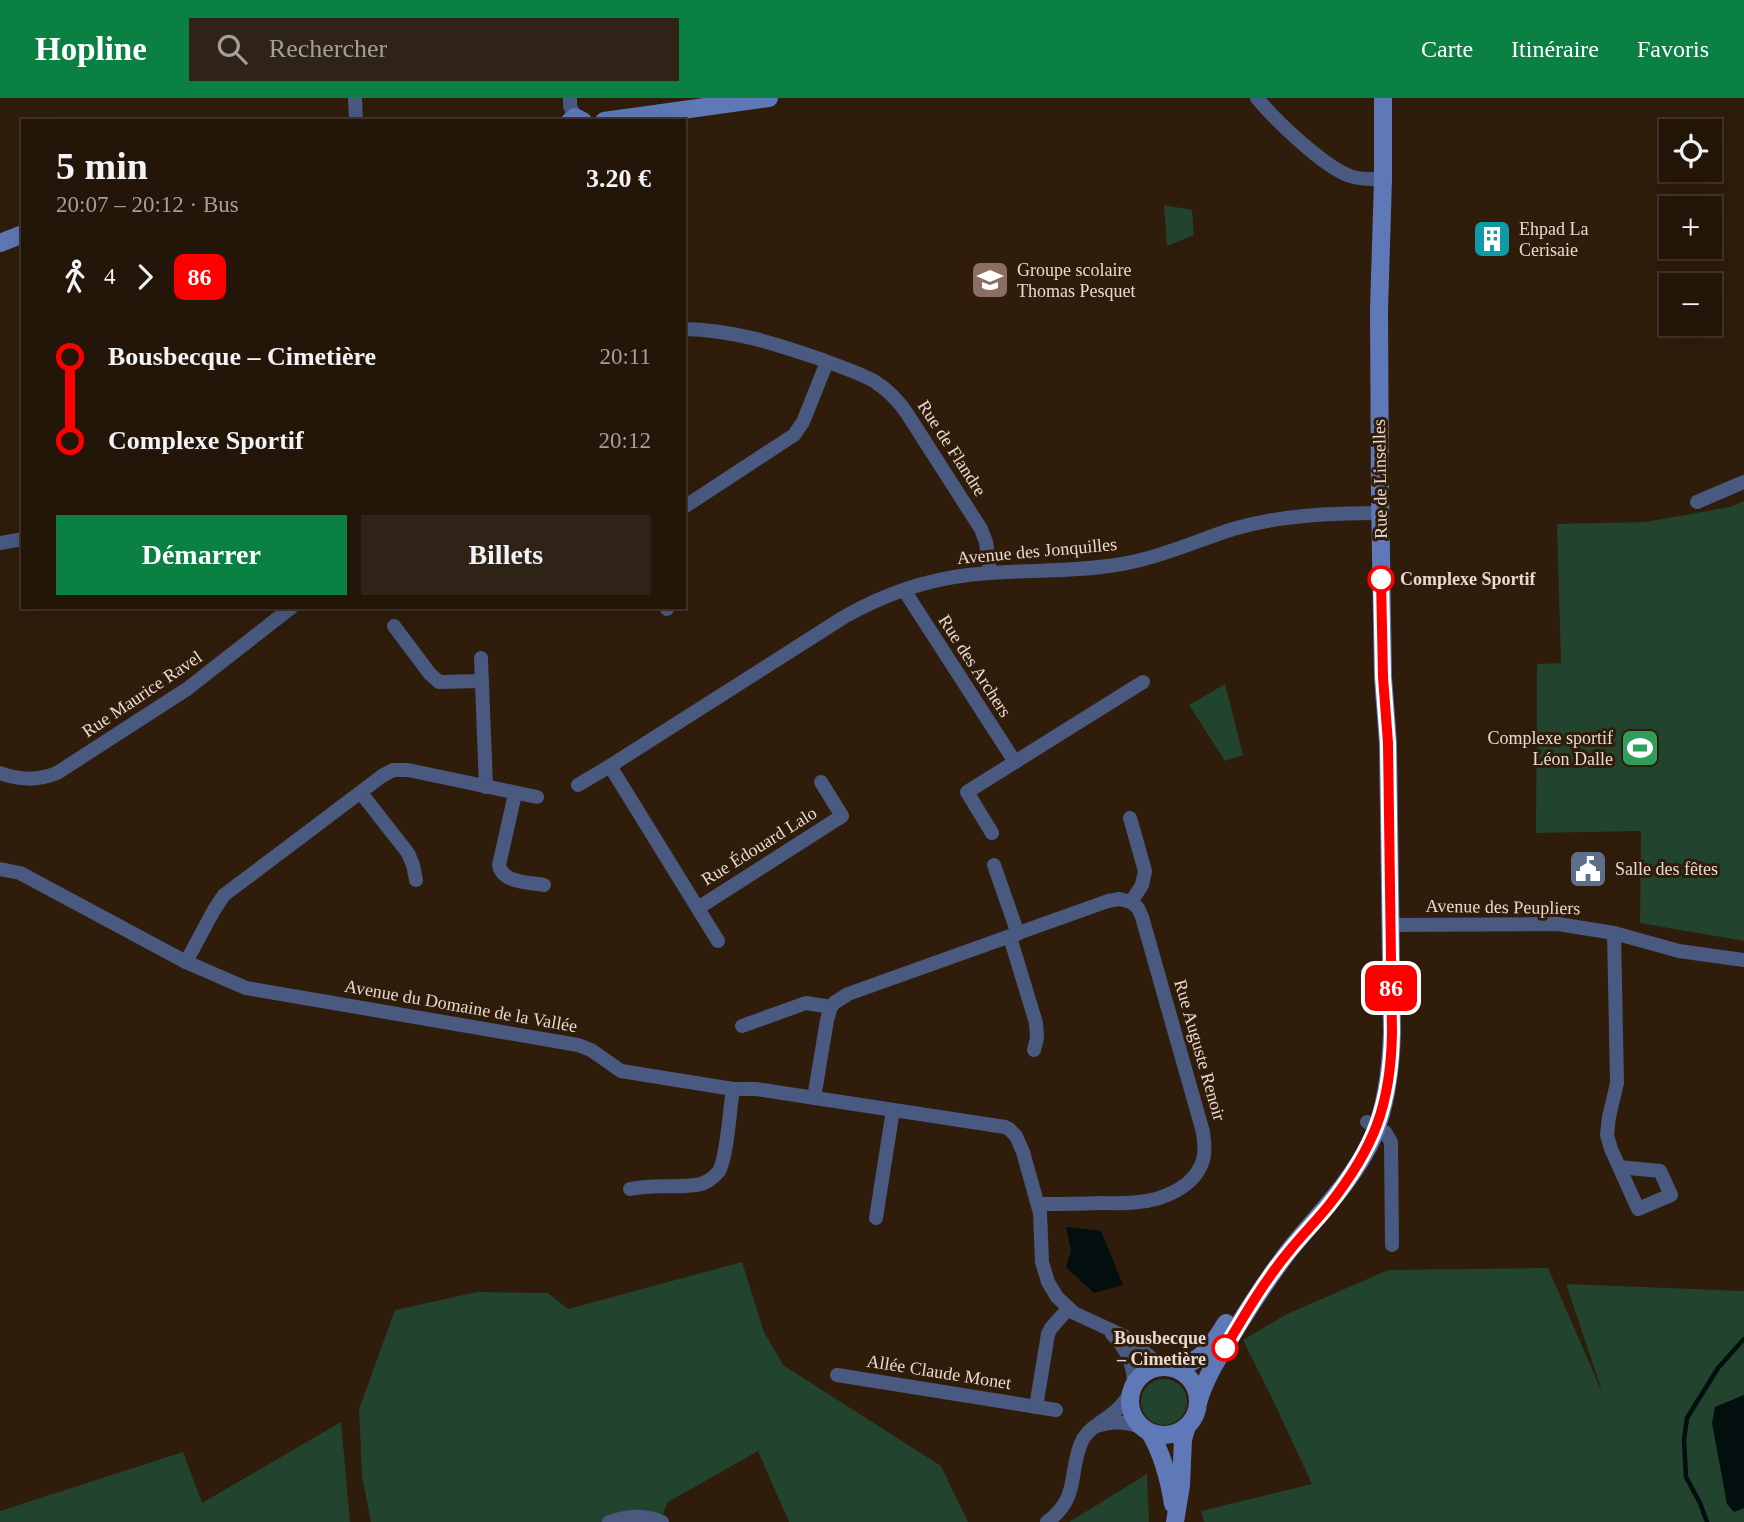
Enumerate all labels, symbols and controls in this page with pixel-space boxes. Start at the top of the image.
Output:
search box [189,18,679,81]
icon: search [213,30,251,68]
text: Hopline [35,31,147,67]
text: Rechercher [269,34,387,63]
text: Carte [1421,36,1473,62]
text: Itinéraire [1511,36,1599,62]
text: Favoris [1637,36,1709,62]
map controls [1659,119,1722,336]
button: locate [1659,119,1722,182]
text: 5 min [56,145,148,187]
text: 3.20 € [586,164,651,193]
text: 20:07 – 20:12 · Bus [56,192,239,217]
button: + [1659,196,1722,259]
building icon: Ehpad La Cerisaie [1471,218,1513,260]
place label: Ehpad La Cerisaie [1519,219,1588,260]
icon: walk [56,258,94,296]
icon: forward [126,258,164,296]
school or university icon: Groupe scolaire Thomas Pesquet [969,259,1011,301]
place label: Groupe scolaire Thomas Pesquet [1017,260,1136,301]
text: 4 [104,264,116,289]
text: 86 [188,264,212,290]
button: − [1659,273,1722,336]
text: Bousbecque – Cimetière [108,342,376,371]
text: 20:11 [599,344,651,369]
street label: Rue de Flandre [914,396,990,500]
street label: Rue de Linselles [1369,419,1391,539]
text: Complexe Sportif [108,426,304,455]
text: 20:12 [599,428,651,453]
button: Démarrer [56,515,347,595]
button: Billets [361,515,651,595]
street label: Avenue des Jonquilles [956,534,1118,568]
marker: Complexe Sportif [1368,566,1394,592]
place label: Complexe Sportif [1400,569,1536,589]
street label: Rue des Archers [934,611,1016,721]
street label: Rue Maurice Ravel [78,647,206,741]
sports icon: Complexe sportif Léon Dalle [1619,727,1661,769]
place label: Complexe sportif Léon Dalle [1488,728,1613,769]
street label: Rue Édouard Lalo [697,802,820,889]
public building icon: Salle des fêtes [1567,848,1609,890]
place label: Salle des fêtes [1615,859,1718,879]
street label: Avenue des Peupliers [1426,896,1580,918]
line badge: 86 [1360,965,1422,1011]
text: 86 [1379,975,1403,1001]
street label: Avenue du Domaine de la Vallée [343,976,579,1036]
street label: Rue Auguste Renoir [1170,977,1230,1123]
place label: Bousbecque – Cimetière [1114,1328,1206,1369]
marker: Bousbecque – Cimetière [1212,1335,1238,1361]
street label: Allée Claude Monet [865,1351,1013,1393]

